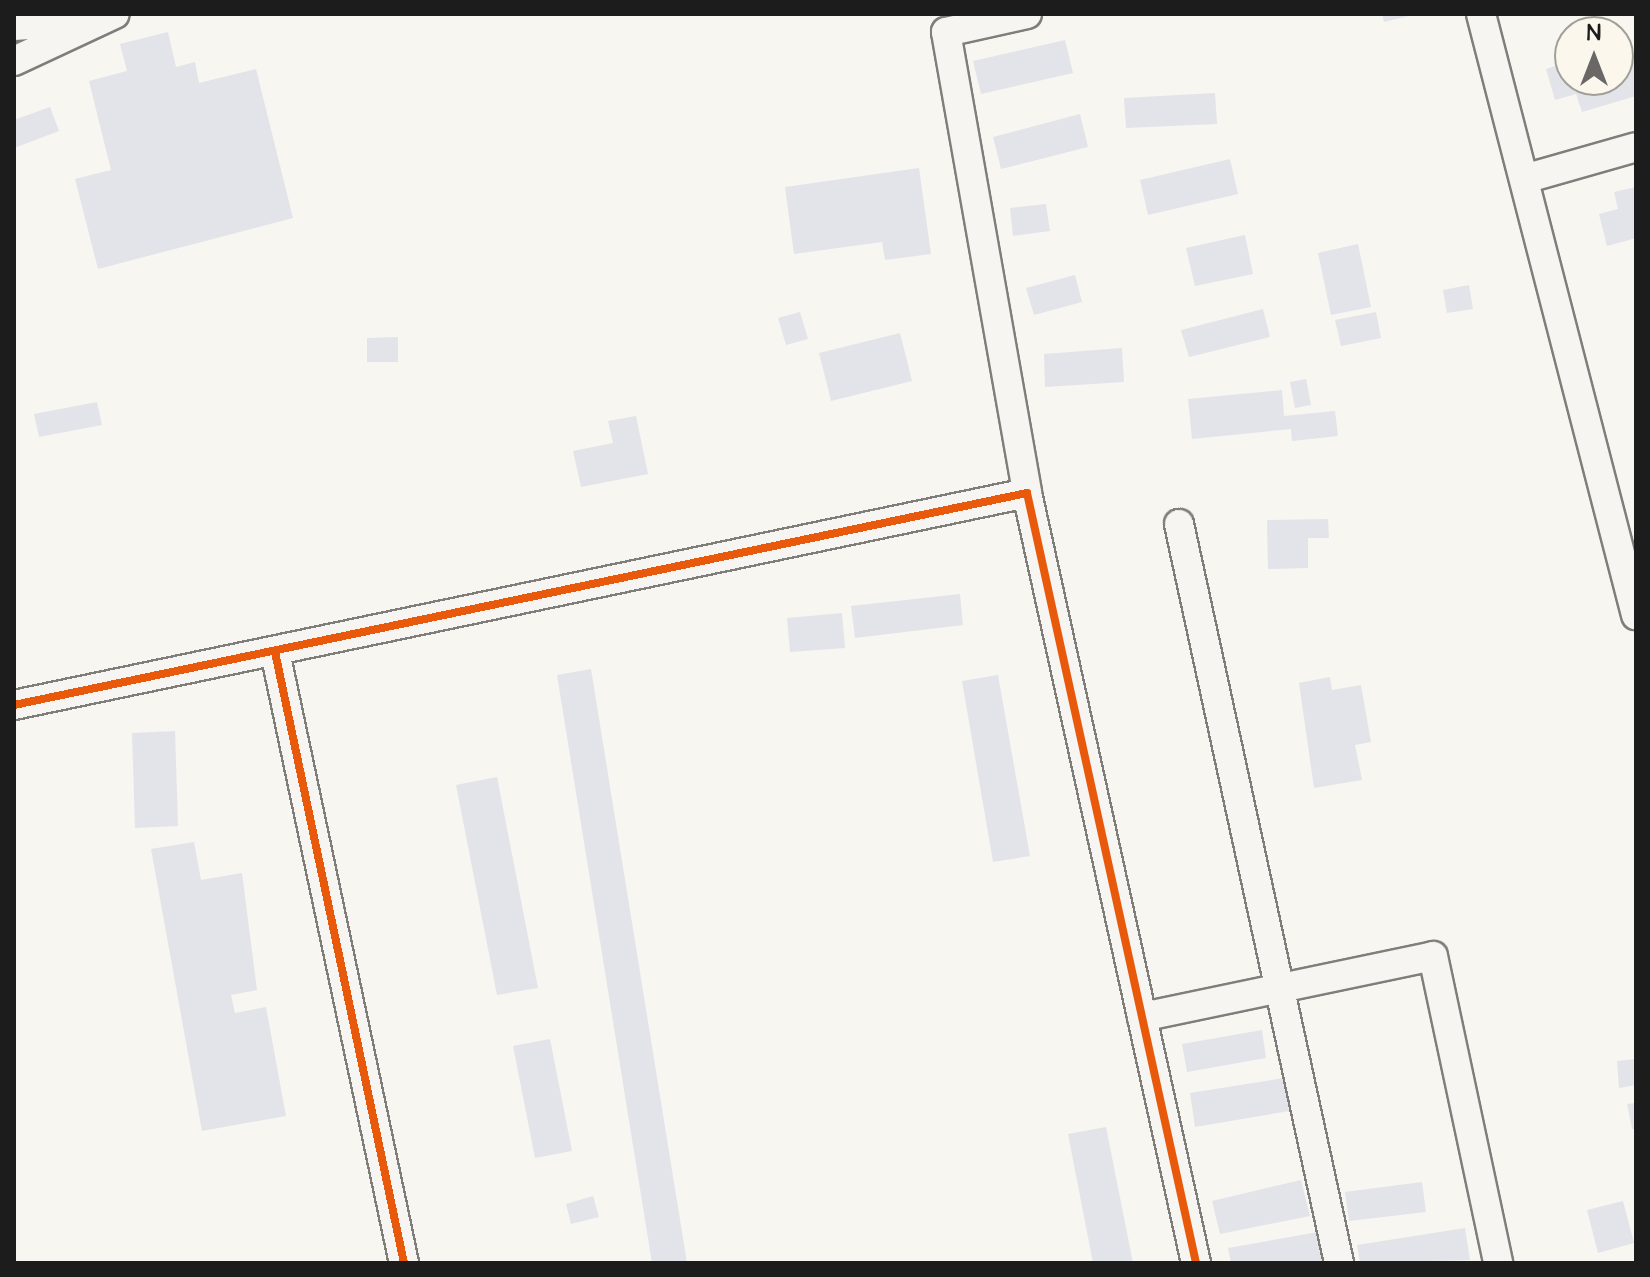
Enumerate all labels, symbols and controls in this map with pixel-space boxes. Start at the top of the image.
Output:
north arrow [1554,16,1634,96]
text: N [1587,18,1601,49]

